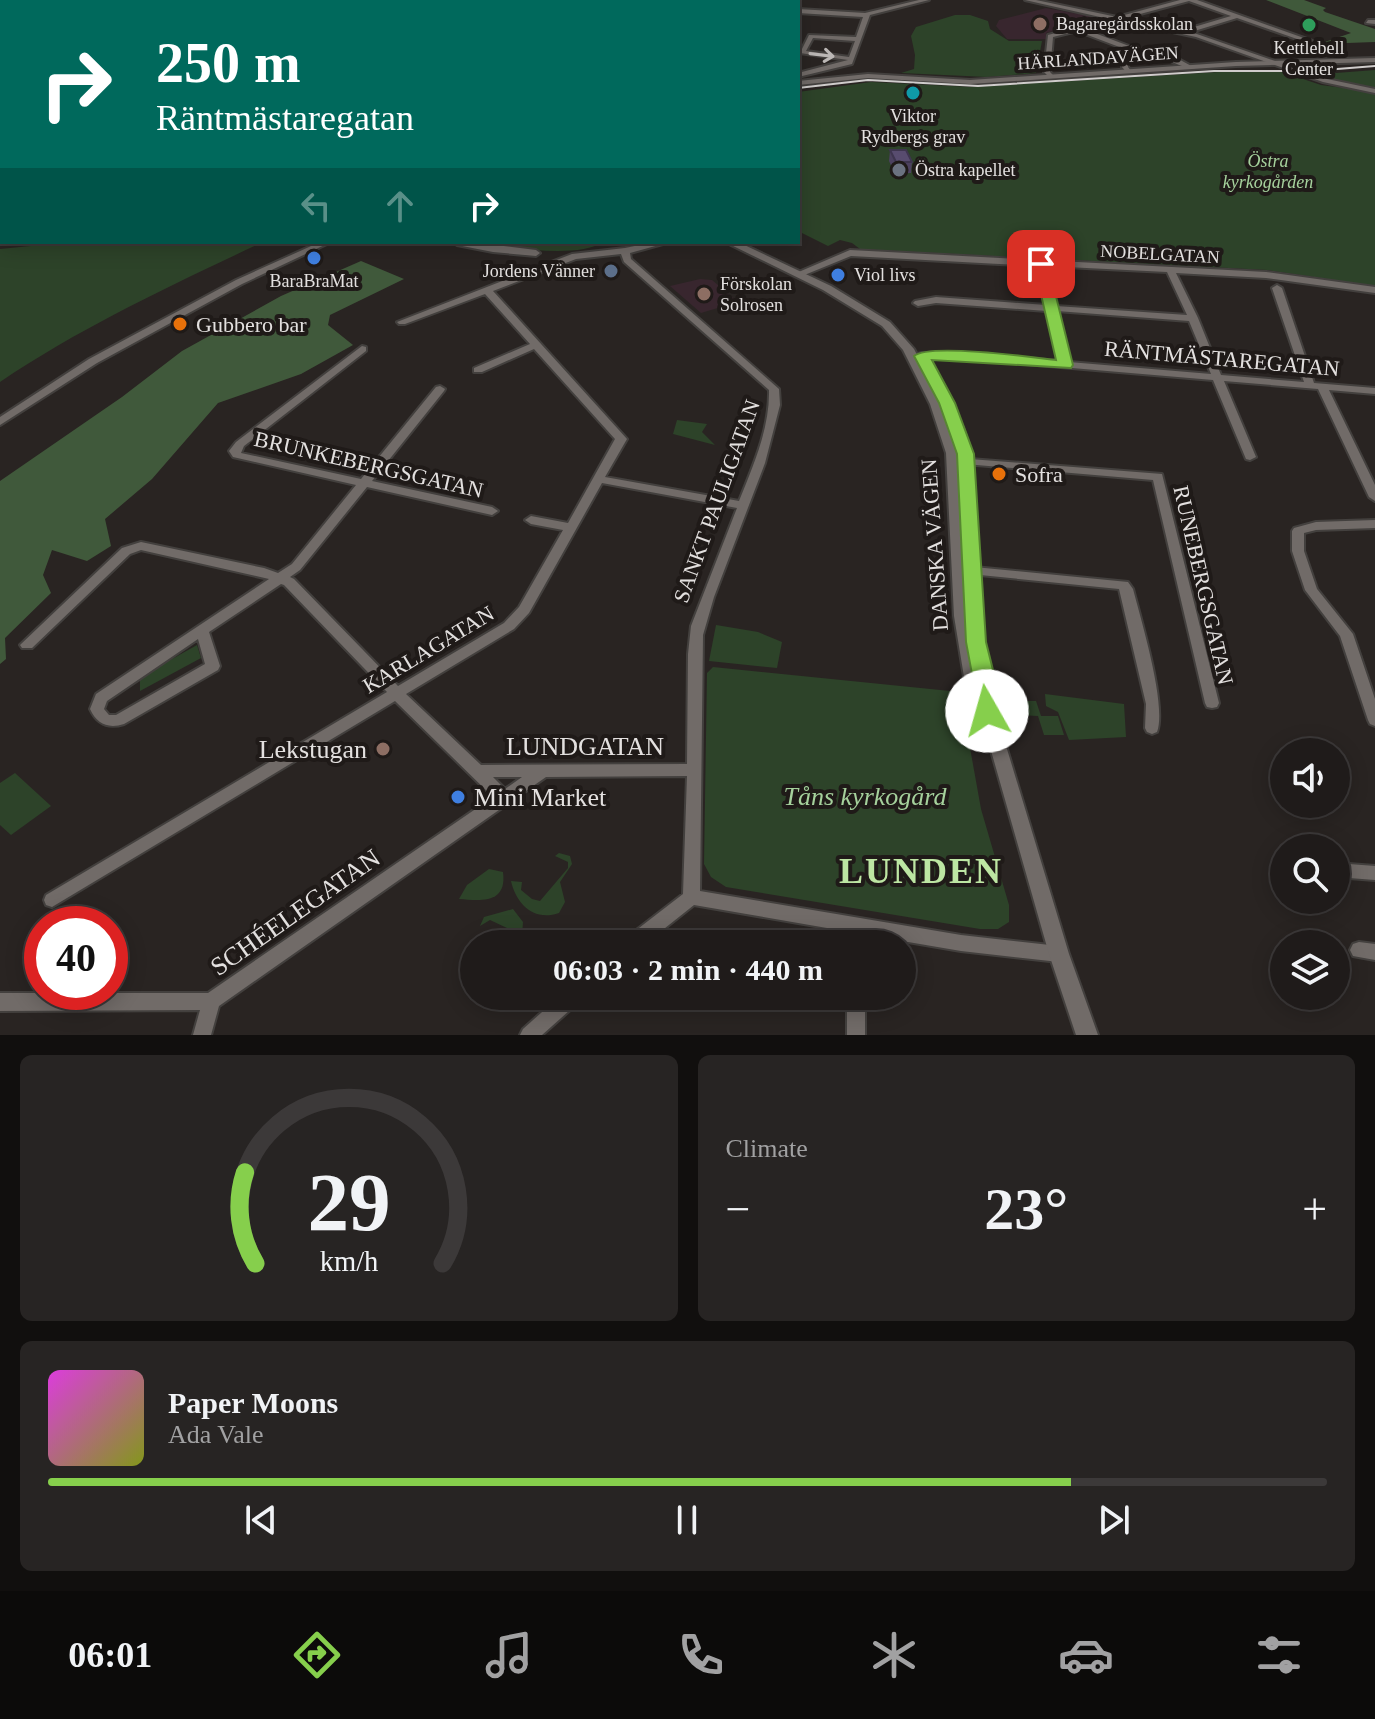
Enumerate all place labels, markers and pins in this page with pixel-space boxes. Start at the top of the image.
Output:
place label: Bagaregårdsskolan [1056,14,1193,34]
marker: Bagaregårdsskolan [1031,15,1049,33]
marker: Kettlebell Center [1300,16,1318,34]
place label: Kettlebell Center [1274,38,1344,79]
marker: Viktor Rydbergs grav [904,84,922,102]
place label: Viktor Rydbergs grav [861,106,965,147]
place label: Östra kapellet [915,160,1015,180]
marker: Östra kapellet [890,161,908,179]
pin [1007,230,1075,298]
marker: BaraBraMat [305,249,323,267]
place label: Jordens Vänner [483,261,595,281]
marker: Jordens Vänner [602,262,620,280]
place label: Viol livs [854,265,915,285]
marker: Viol livs [829,266,847,284]
place label: BaraBraMat [270,271,358,291]
place label: Förskolan Solrosen [720,274,792,315]
marker: Förskolan Solrosen [695,285,713,303]
place label: Gubbero bar [196,312,307,337]
marker: Gubbero bar [171,315,189,333]
place label: Sofra [1015,462,1063,487]
marker: Sofra [990,465,1008,483]
place label: Lekstugan [259,735,367,764]
marker: Lekstugan [374,740,392,758]
place label: Mini Market [474,783,607,812]
marker: Mini Market [449,788,467,806]

